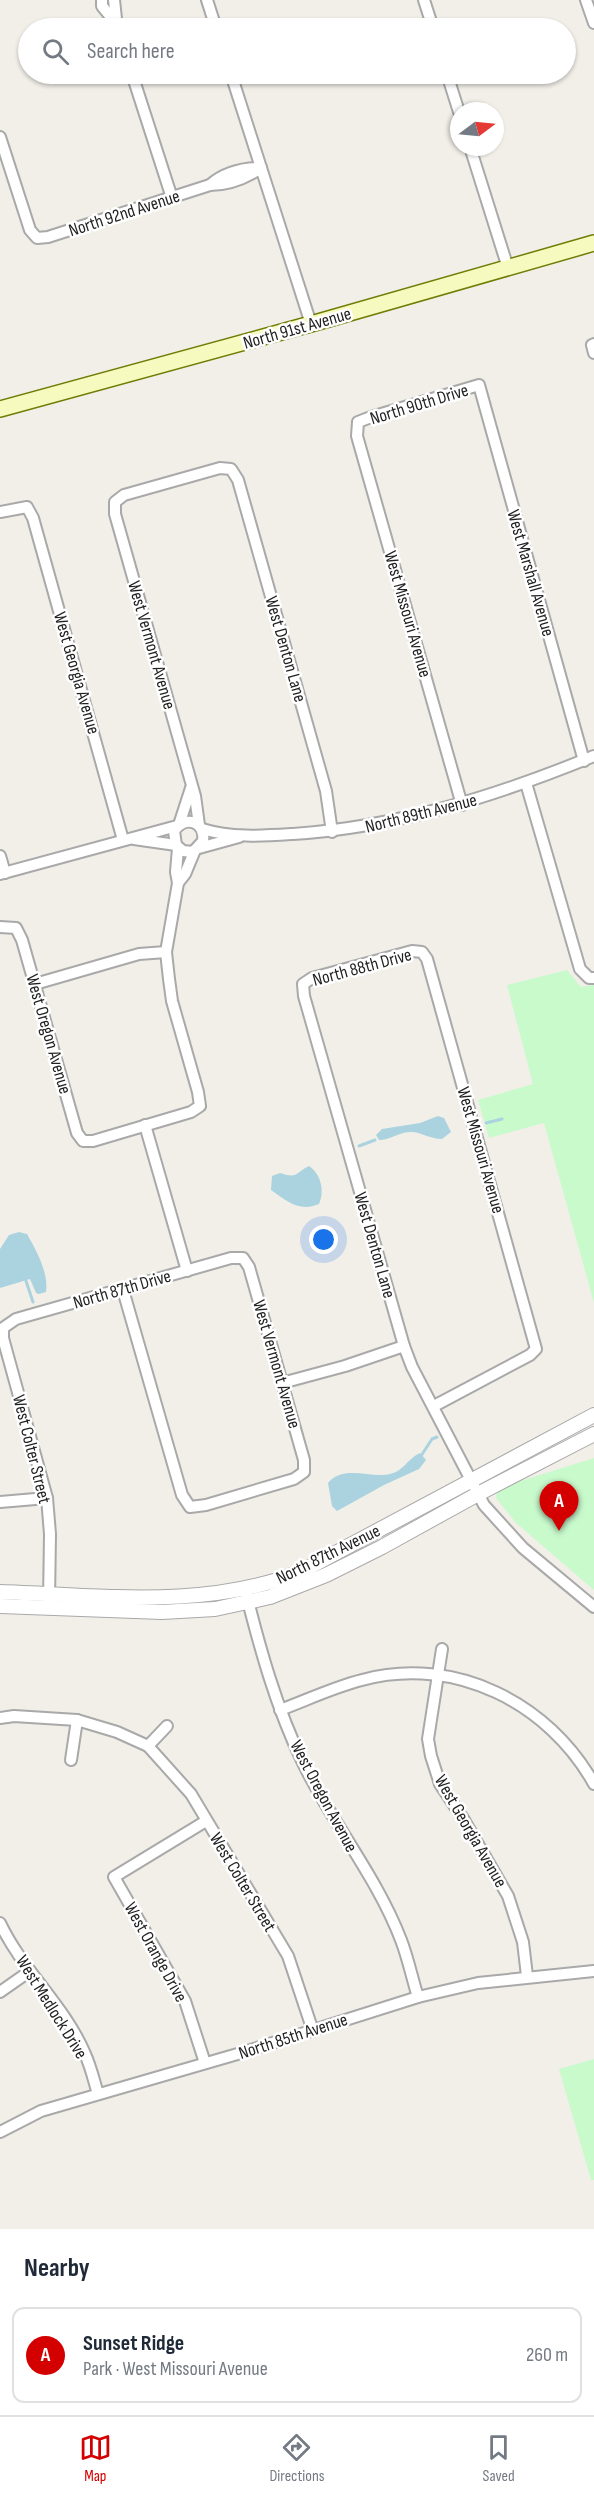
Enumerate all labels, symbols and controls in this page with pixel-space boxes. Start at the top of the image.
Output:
search box [18,18,576,84]
icon: search [39,35,72,68]
text: Search here [87,38,174,65]
north arrow [450,102,504,156]
street label: North 92nd Avenue [66,186,182,241]
street label: North 91st Avenue [241,303,353,354]
street label: North 90th Drive [368,380,471,429]
street label: West Marshall Avenue [502,507,559,639]
street label: West Missouri Avenue [379,548,436,680]
street label: West Vermont Avenue [123,578,180,712]
street label: West Denton Lane [260,594,311,705]
street label: West Georgia Avenue [49,610,104,737]
street label: North 89th Avenue [363,789,479,837]
street label: North 88th Drive [310,944,414,991]
street label: West Oregon Avenue [21,972,76,1096]
street label: West Missouri Avenue [452,1084,509,1216]
street label: West Denton Lane [349,1190,400,1301]
your location [309,1225,338,1254]
street label: North 87th Drive [71,1266,173,1313]
street label: West Vermont Avenue [248,1297,305,1431]
street label: West Colter Street [8,1393,55,1506]
pin: A [540,1482,578,1531]
street label: North 87th Avenue [273,1520,384,1589]
street label: West Oregon Avenue [285,1737,362,1856]
street label: West Georgia Avenue [430,1771,511,1891]
street label: West Colter Street [205,1829,281,1936]
street label: West Orange Drive [120,1899,192,2006]
street label: West Medlock Drive [11,1952,92,2063]
street label: North 85th Avenue [236,2009,350,2064]
text: Nearby [24,2253,90,2284]
text: Sunset Ridge [83,2330,184,2357]
text: A [41,2343,50,2367]
text: 260 m [526,2343,568,2367]
text: Park · West Missouri Avenue [83,2357,268,2381]
tab: Map [79,2431,112,2486]
tab: Directions [269,2431,325,2486]
tab: Saved [482,2431,515,2486]

